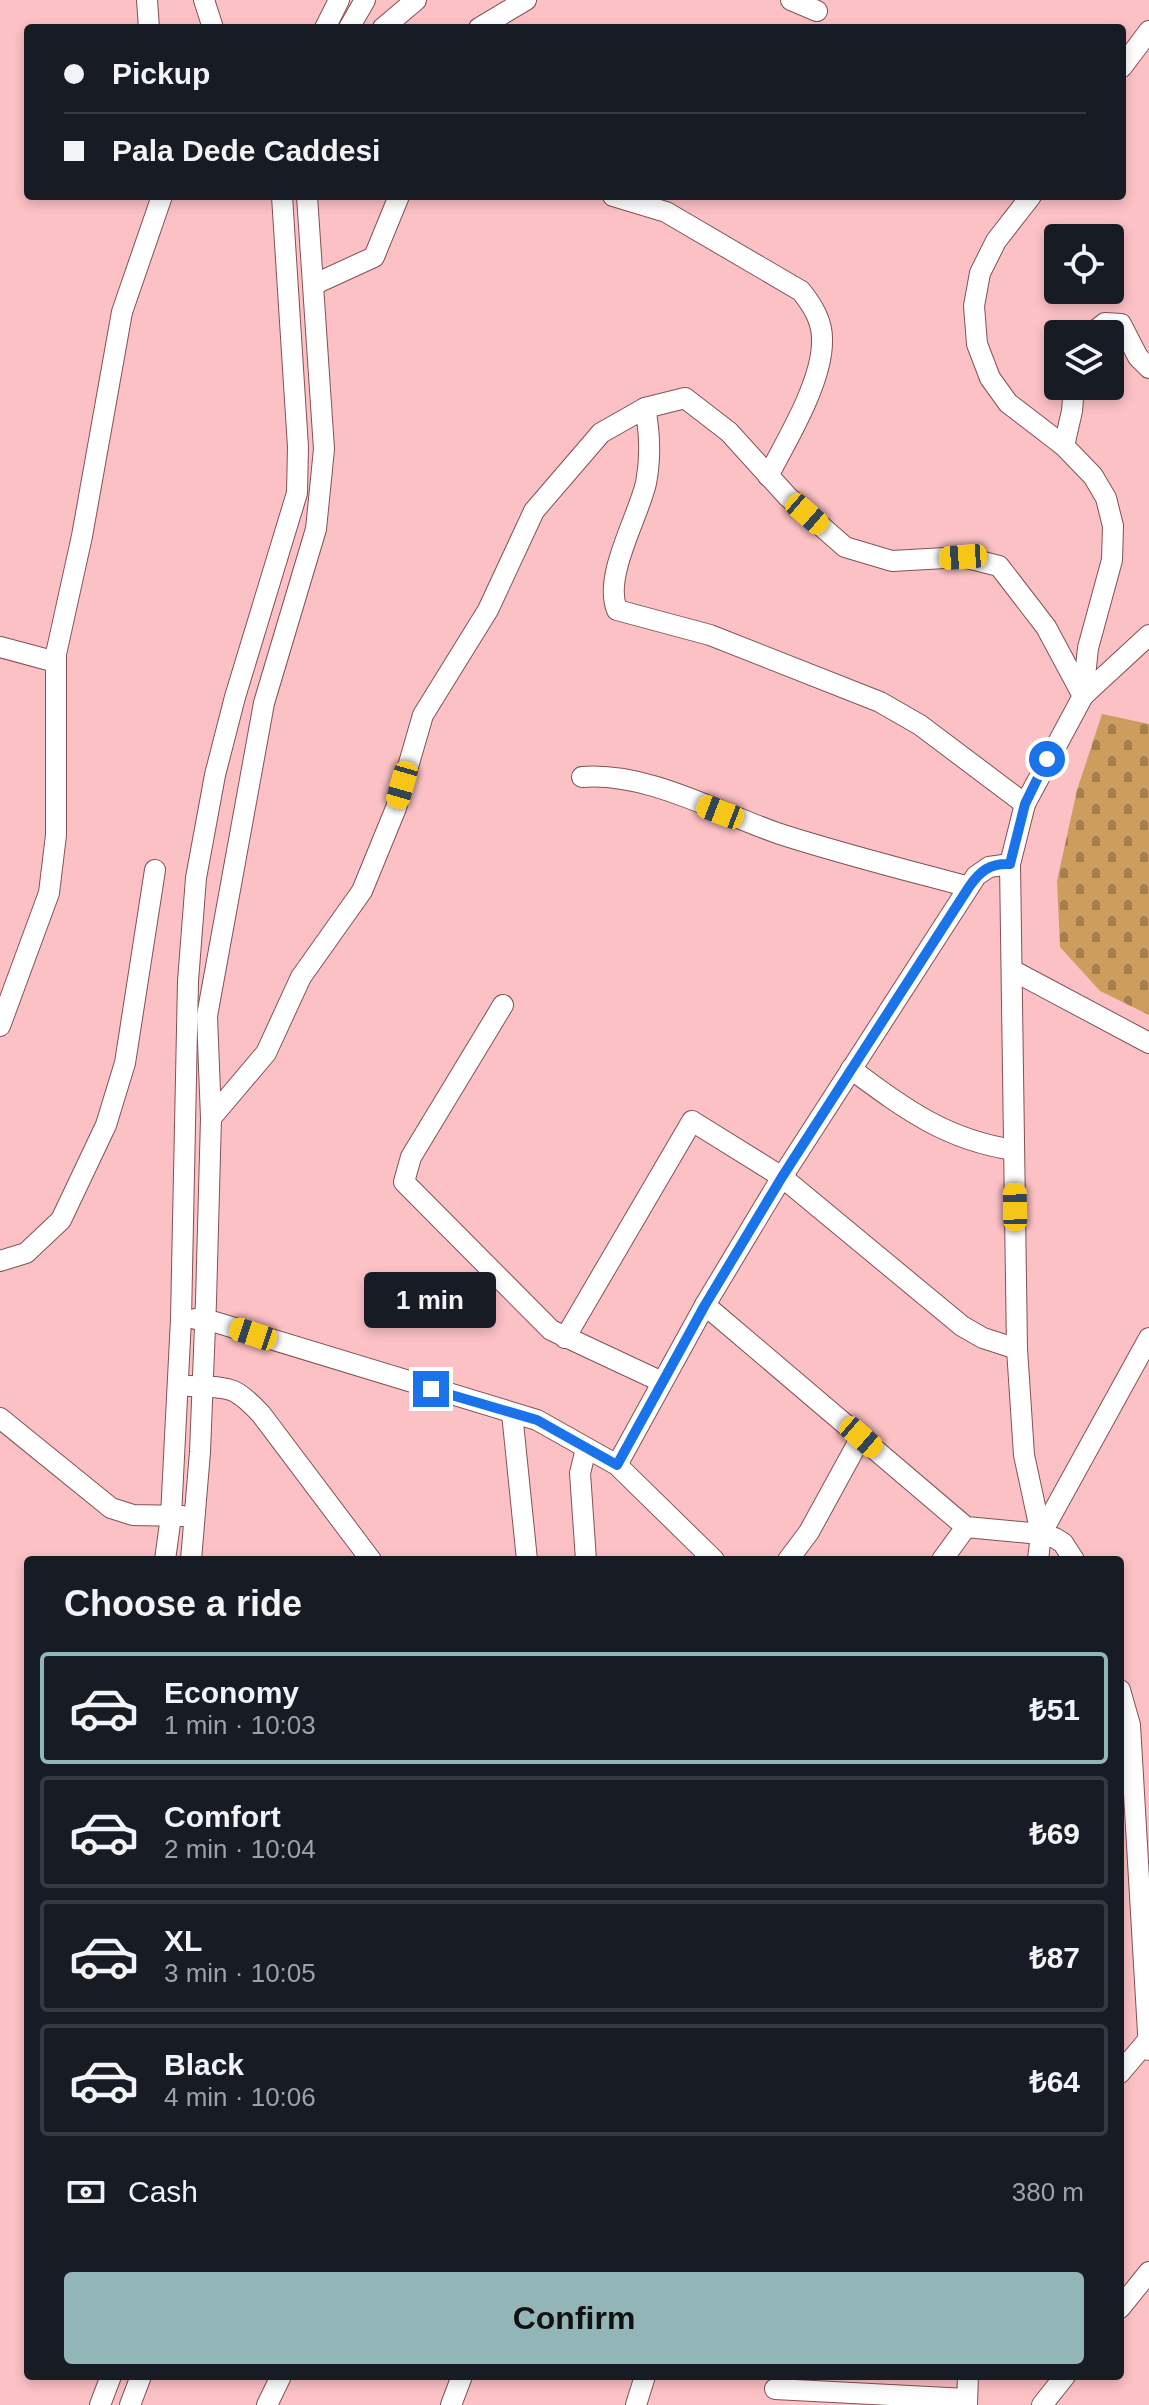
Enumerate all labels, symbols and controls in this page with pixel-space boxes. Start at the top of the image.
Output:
text: Pickup [112,57,210,90]
text: Pala Dede Caddesi [112,134,380,167]
map controls [1044,224,1124,400]
button: locate [1044,224,1124,304]
button: layers [1044,320,1124,400]
car [781,489,833,539]
car [938,543,988,571]
route start [1029,741,1065,777]
car [384,759,420,811]
car [693,792,747,832]
car [1003,1183,1027,1231]
callout: 1 min [365,1273,497,1329]
text: 1 min [396,1285,464,1315]
car [226,1315,280,1353]
route end [413,1371,449,1407]
car [835,1412,887,1462]
text: Choose a ride [64,1583,302,1624]
icon: car [68,1672,140,1744]
text: Economy [164,1676,299,1709]
text: ₺51 [1029,1693,1080,1726]
text: 1 min · 10:03 [164,1710,316,1740]
icon: car [68,1796,140,1868]
text: Comfort [164,1800,281,1833]
text: ₺69 [1029,1817,1080,1850]
text: 2 min · 10:04 [164,1834,316,1864]
icon: car [68,1920,140,1992]
text: XL [164,1924,202,1957]
text: ₺87 [1029,1941,1080,1974]
text: 3 min · 10:05 [164,1958,316,1988]
icon: car [68,2044,140,2116]
text: Black [164,2048,244,2081]
text: ₺64 [1029,2065,1080,2098]
text: 4 min · 10:06 [164,2082,316,2112]
icon: cash [64,2170,108,2214]
text: Cash [128,2175,198,2208]
text: 380 m [1012,2177,1084,2207]
button: Confirm [64,2272,1084,2364]

